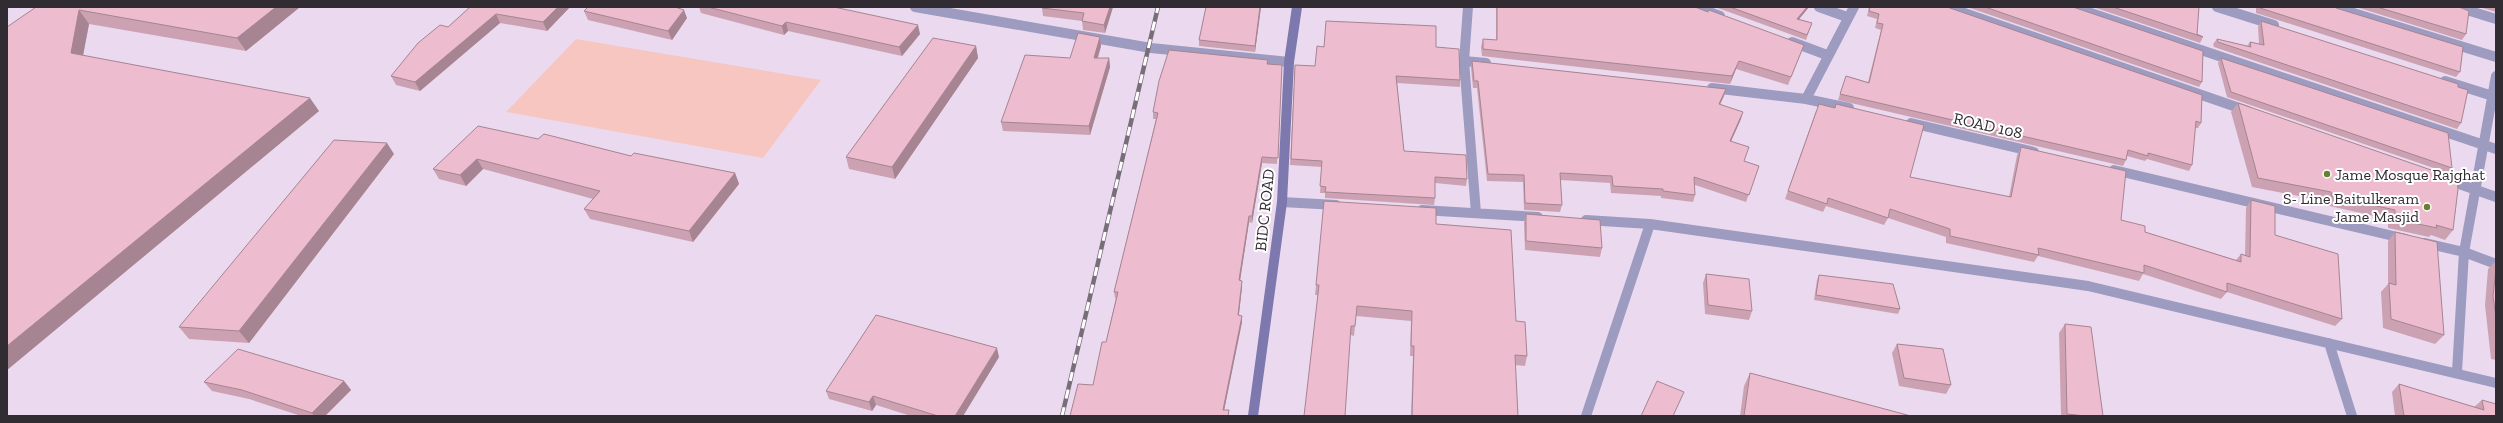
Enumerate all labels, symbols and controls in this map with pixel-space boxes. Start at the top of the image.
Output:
street label: ROAD 108 [1952,108,2024,143]
place label: Jame Mosque Rajghat [2335,165,2485,184]
street label: BIDC ROAD [1251,168,1278,252]
marker: Jame Mosque Rajghat [2322,169,2332,179]
place label: S- Line Baitulkeram Jame Masjid [2283,189,2419,226]
marker: S- Line Baitulkeram Jame Masjid [2422,202,2432,212]

